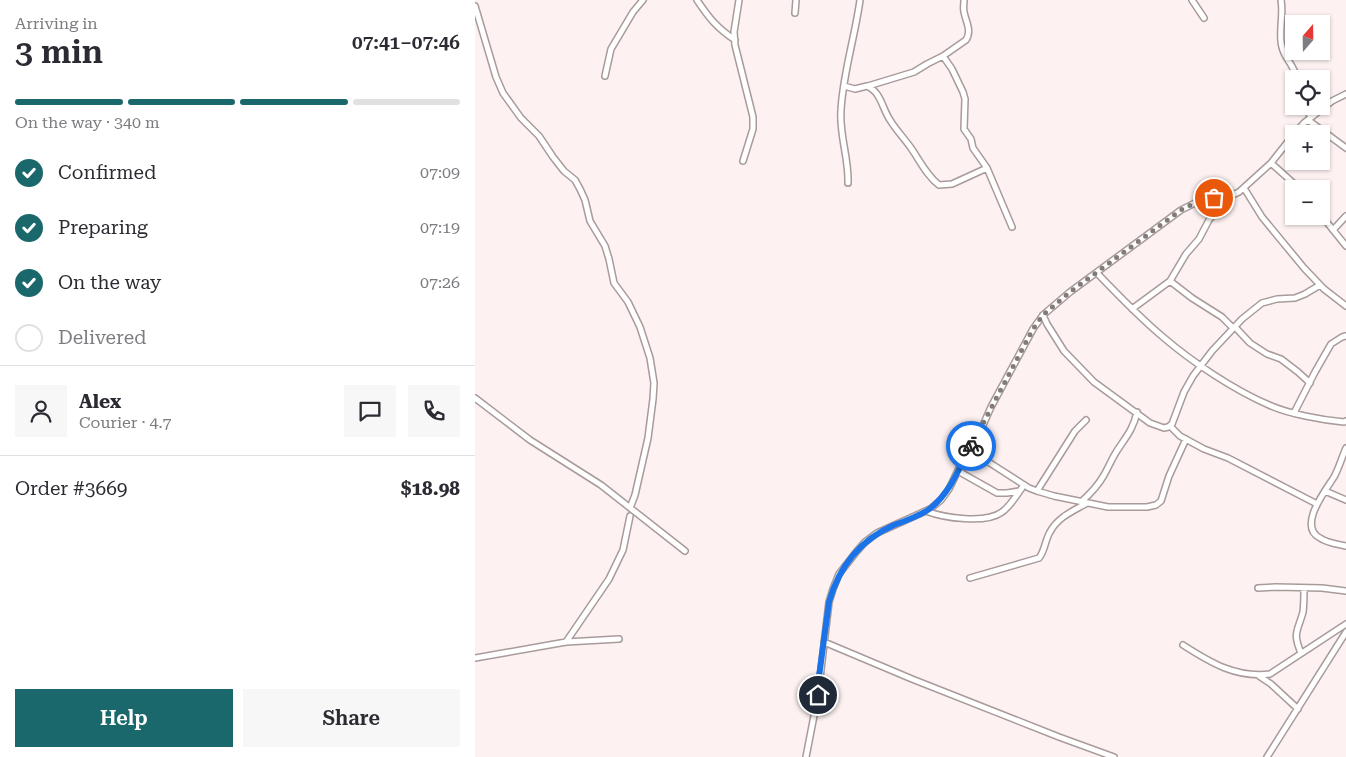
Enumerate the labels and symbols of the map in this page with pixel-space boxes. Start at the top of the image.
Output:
north arrow [1285,15,1330,60]
pin [1193,177,1235,219]
courier [946,421,996,471]
pin [797,674,839,716]

